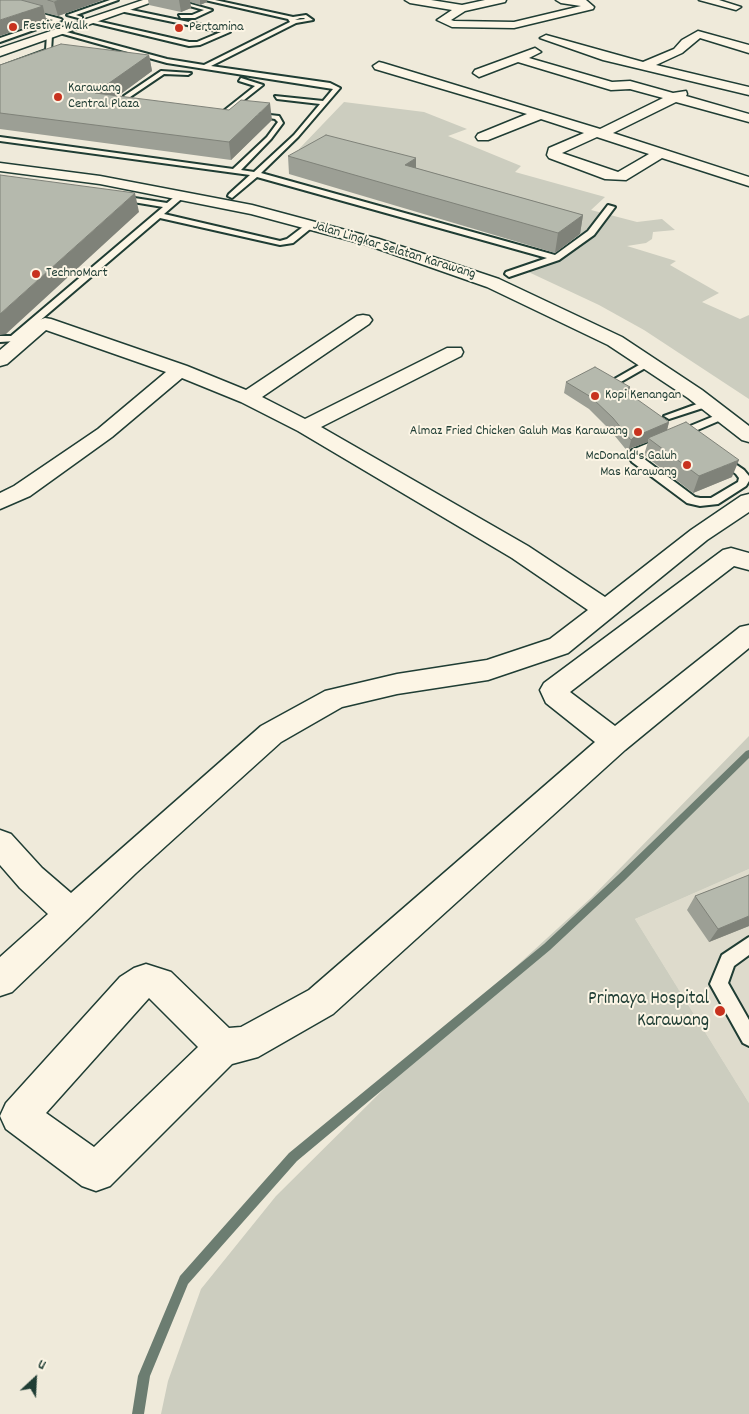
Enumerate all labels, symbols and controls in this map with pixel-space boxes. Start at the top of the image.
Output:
place label: Festive Walk [23,19,88,35]
place label: Pertamina [189,20,244,36]
marker: Festive Walk [7,21,19,33]
marker: Pertamina [173,22,185,34]
place label: Karawang Central Plaza [68,81,139,114]
marker: Karawang Central Plaza [52,91,64,103]
street label: Jalan Lingkar Selatan Karawang [311,218,477,284]
place label: TechnoMart [46,266,108,282]
marker: TechnoMart [30,268,42,280]
place label: Kopi Kenangan [605,388,681,404]
marker: Kopi Kenangan [589,390,601,402]
place label: Almaz Fried Chicken Galuh Mas Karawang [410,424,628,440]
marker: Almaz Fried Chicken Galuh Mas Karawang [632,426,644,438]
place label: McDonald's Galuh Mas Karawang [586,449,677,482]
marker: McDonald's Galuh Mas Karawang [681,459,693,471]
place label: Primaya Hospital Karawang [588,989,709,1033]
marker: Primaya Hospital Karawang [713,1004,727,1018]
north arrow [10,1354,60,1404]
text: U [34,1355,49,1376]

